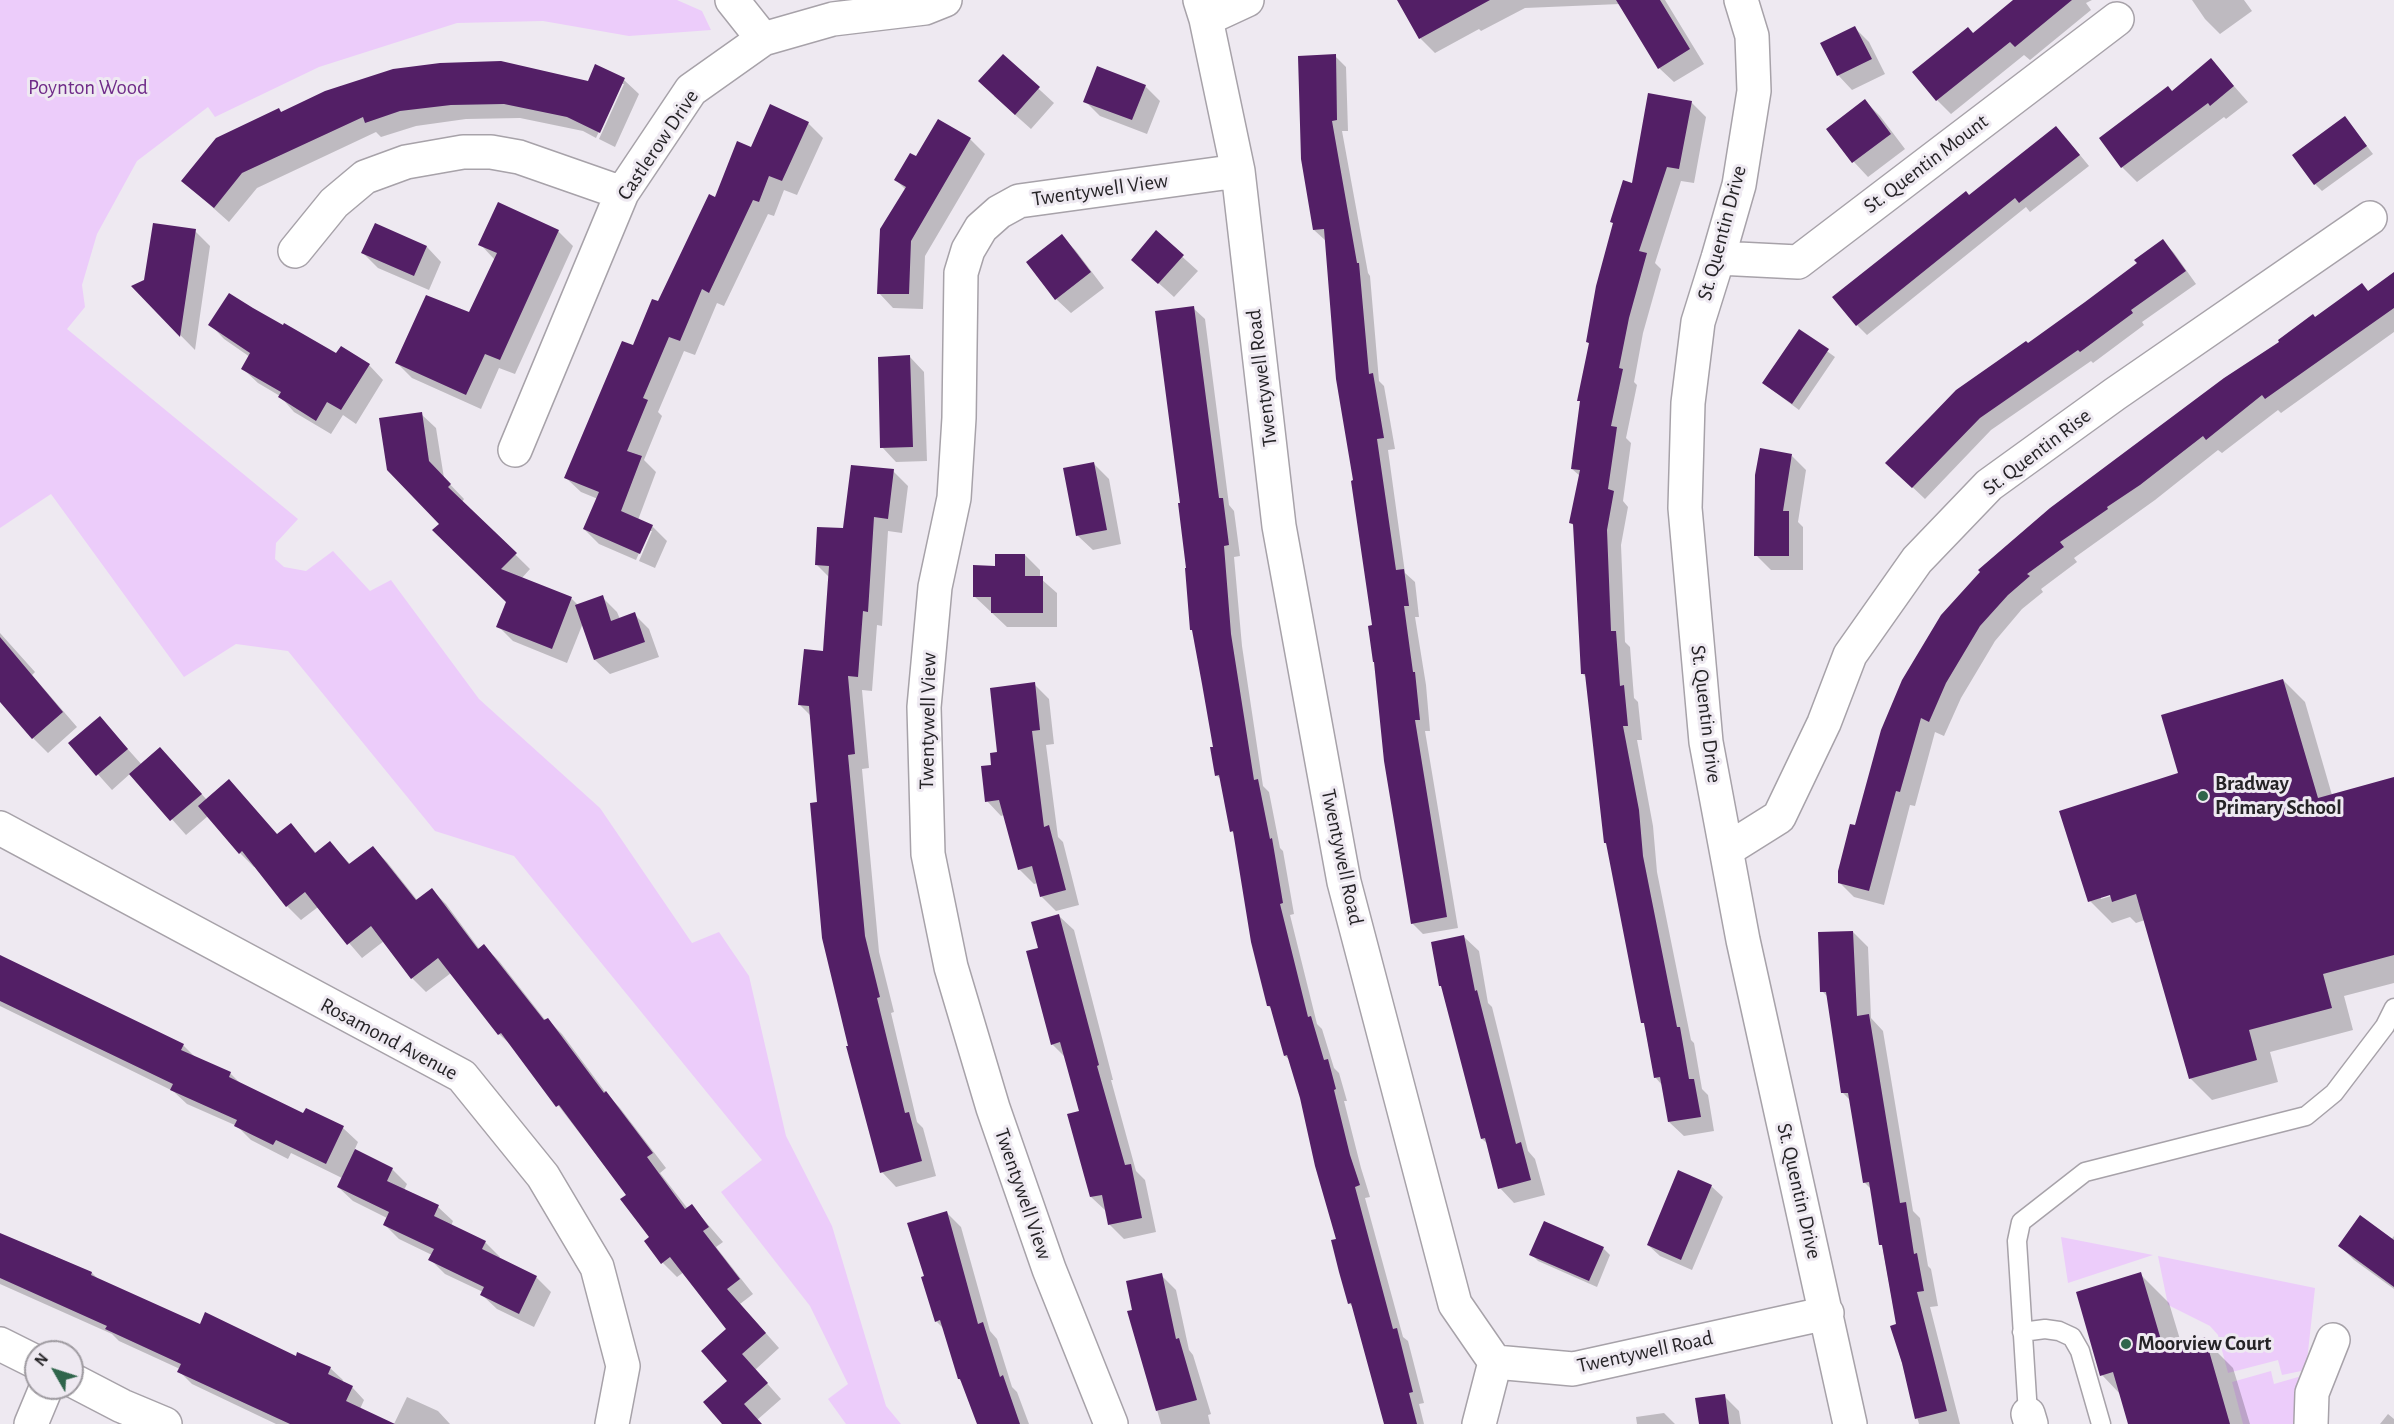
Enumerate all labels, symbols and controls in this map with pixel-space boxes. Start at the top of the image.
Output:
park label: Poynton Wood [28,75,148,101]
street label: Castlerow Drive [612,85,704,205]
street label: St. Quentin Mount [1859,109,1993,219]
street label: St. Quentin Drive [1692,163,1752,303]
street label: Twentywell View [1030,168,1170,212]
street label: Twentywell Road [1241,308,1283,448]
street label: St. Quentin Rise [1978,403,2096,501]
street label: St. Quentin Drive [1685,644,1727,784]
street label: Twentywell View [914,652,942,790]
place label: Bradway Primary School [2215,771,2342,821]
street label: Twentywell Road [1315,787,1369,927]
marker: Bradway Primary School [2196,789,2210,803]
street label: Rosamond Avenue [316,992,462,1086]
street label: St. Quentin Drive [1771,1121,1827,1261]
street label: Twentywell View [989,1125,1057,1263]
street label: Twentywell Road [1575,1325,1715,1379]
place label: Moorview Court [2138,1331,2271,1357]
marker: Moorview Court [2119,1337,2133,1351]
north arrow [24,1340,84,1400]
text: N [32,1351,51,1369]

